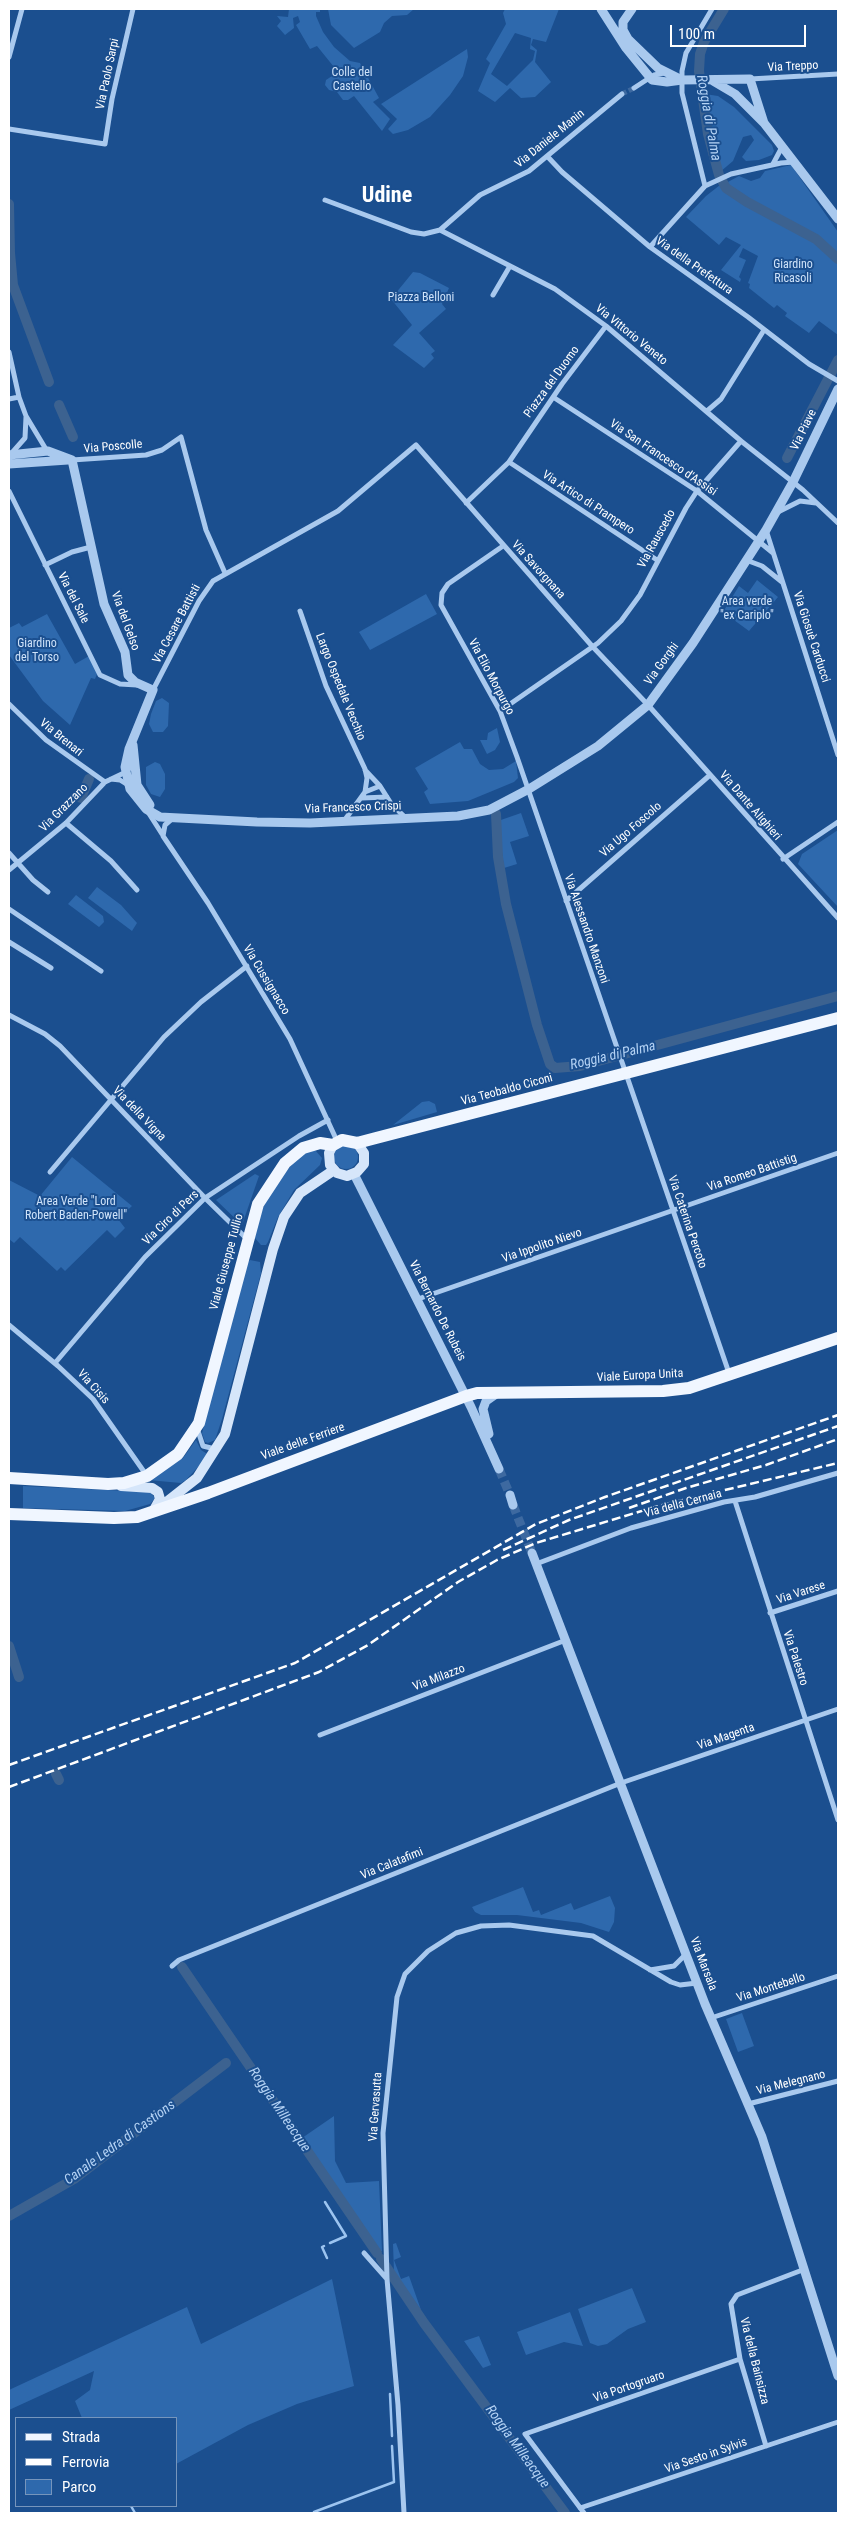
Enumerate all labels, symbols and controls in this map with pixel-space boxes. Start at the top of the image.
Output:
scale bar [672,15,808,47]
text: 100 m [678,25,715,43]
street label: Via Paolo Sarpi [93,37,123,111]
street label: Via Treppo [767,58,819,76]
park label: Colle del Castello [331,66,373,94]
water label: Roggia di Palma [692,74,724,162]
street label: Via Daniele Manin [512,107,588,171]
district label: Udine [362,183,412,209]
street label: Via della Prefettura [653,234,735,298]
park label: Giardino Ricasoli [773,258,813,286]
park label: Piazza Belloni [388,291,454,305]
street label: Via Vittorio Veneto [592,302,670,368]
street label: Piazza del Duomo [521,343,583,421]
street label: Via Piave [788,407,820,453]
street label: Via San Francesco d'Assisi [607,417,719,499]
street label: Via Poscolle [83,437,143,457]
street label: Via Artico di Prampero [539,468,637,538]
street label: Via Rauscedo [635,507,679,571]
street label: Via Savorgnana [508,538,568,602]
street label: Via del Sale [54,570,92,626]
street label: Via Cesare Battisti [150,582,204,666]
street label: Via del Gelso [108,589,142,653]
street label: Via Giosuè Carducci [789,590,833,684]
park label: Area verde "ex Cariplo" [720,595,774,623]
street label: Largo Ospedale Vecchio [312,631,368,743]
street label: Via Elio Morpurgo [465,636,517,718]
park label: Giardino del Torso [15,637,59,665]
street label: Via Gorghi [642,640,682,688]
street label: Via Brenari [36,716,86,760]
street label: Via Dante Alighieri [716,768,784,844]
street label: Via Grazzano [37,781,91,835]
street label: Via Francesco Crispi [304,799,402,817]
street label: Via Ugo Foscolo [597,799,665,861]
street label: Via Alessandro Manzoni [561,873,611,985]
street label: Via Cussignacco [240,942,292,1018]
water label: Roggia di Palma [569,1038,657,1074]
street label: Via Teobaldo Ciconi [460,1071,554,1109]
street label: Via della Vigna [109,1084,169,1144]
street label: Via Romeo Battistig [705,1151,799,1195]
street label: Via Caterina Percoto [664,1174,710,1270]
street label: Via Ciro di Pers [140,1188,202,1248]
park label: Area Verde "Lord Robert Baden-Powell" [25,1195,127,1223]
street label: Viale Giuseppe Tullio [207,1212,247,1312]
street label: Via Ippolito Nievo [500,1226,584,1266]
street label: Via Bernardo De Rubeis [405,1258,469,1364]
street label: Via Cisis [74,1367,112,1407]
street label: Viale Europa Unita [596,1367,684,1385]
street label: Viale delle Ferriere [259,1420,347,1464]
street label: Via della Cernaia [643,1487,723,1521]
street label: Via Varese [775,1578,827,1608]
street label: Via Palestro [779,1629,811,1687]
street label: Via Milazzo [411,1661,467,1695]
street label: Via Magenta [696,1721,756,1753]
street label: Via Calatafimi [359,1845,425,1883]
street label: Via Marsala [686,1935,720,1993]
street label: Via Montebello [735,1970,807,2006]
water label: Roggia Milleacque [244,2064,314,2156]
street label: Via Melegnano [755,2068,827,2098]
street label: Via Gervasutta [366,2072,386,2142]
water label: Canale Ledra di Castions [61,2097,179,2189]
street label: Via della Bainsizza [736,2316,772,2406]
street label: Via Portogruaro [591,2368,667,2406]
water label: Roggia Milleacque [481,2402,553,2492]
legend [15,2417,178,2507]
text: Strada [62,2428,100,2446]
street label: Via Sesto in Sylvis [663,2435,749,2477]
text: Ferrovia [62,2453,110,2471]
text: Parco [62,2478,96,2496]

